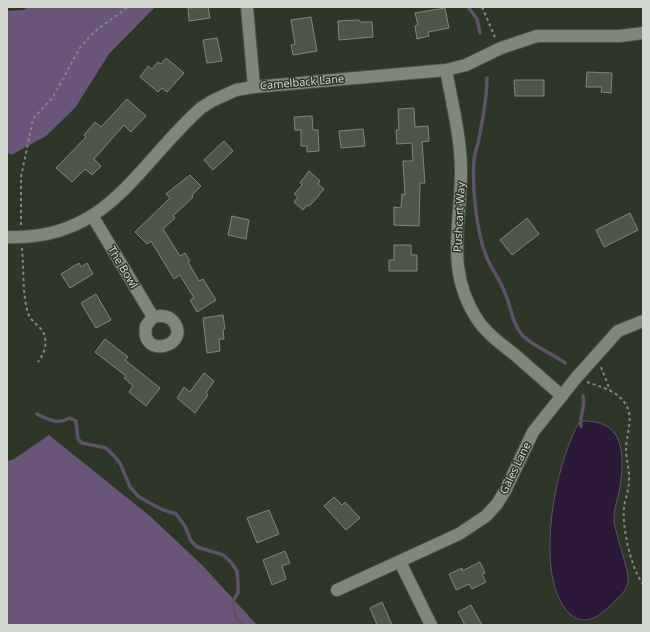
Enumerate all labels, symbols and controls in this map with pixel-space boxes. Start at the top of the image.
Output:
street label: Camelback Lane [259,70,345,93]
street label: Pushcart Way [449,181,468,252]
street label: The Bowl [105,243,142,291]
street label: Gales Lane [495,439,534,496]

